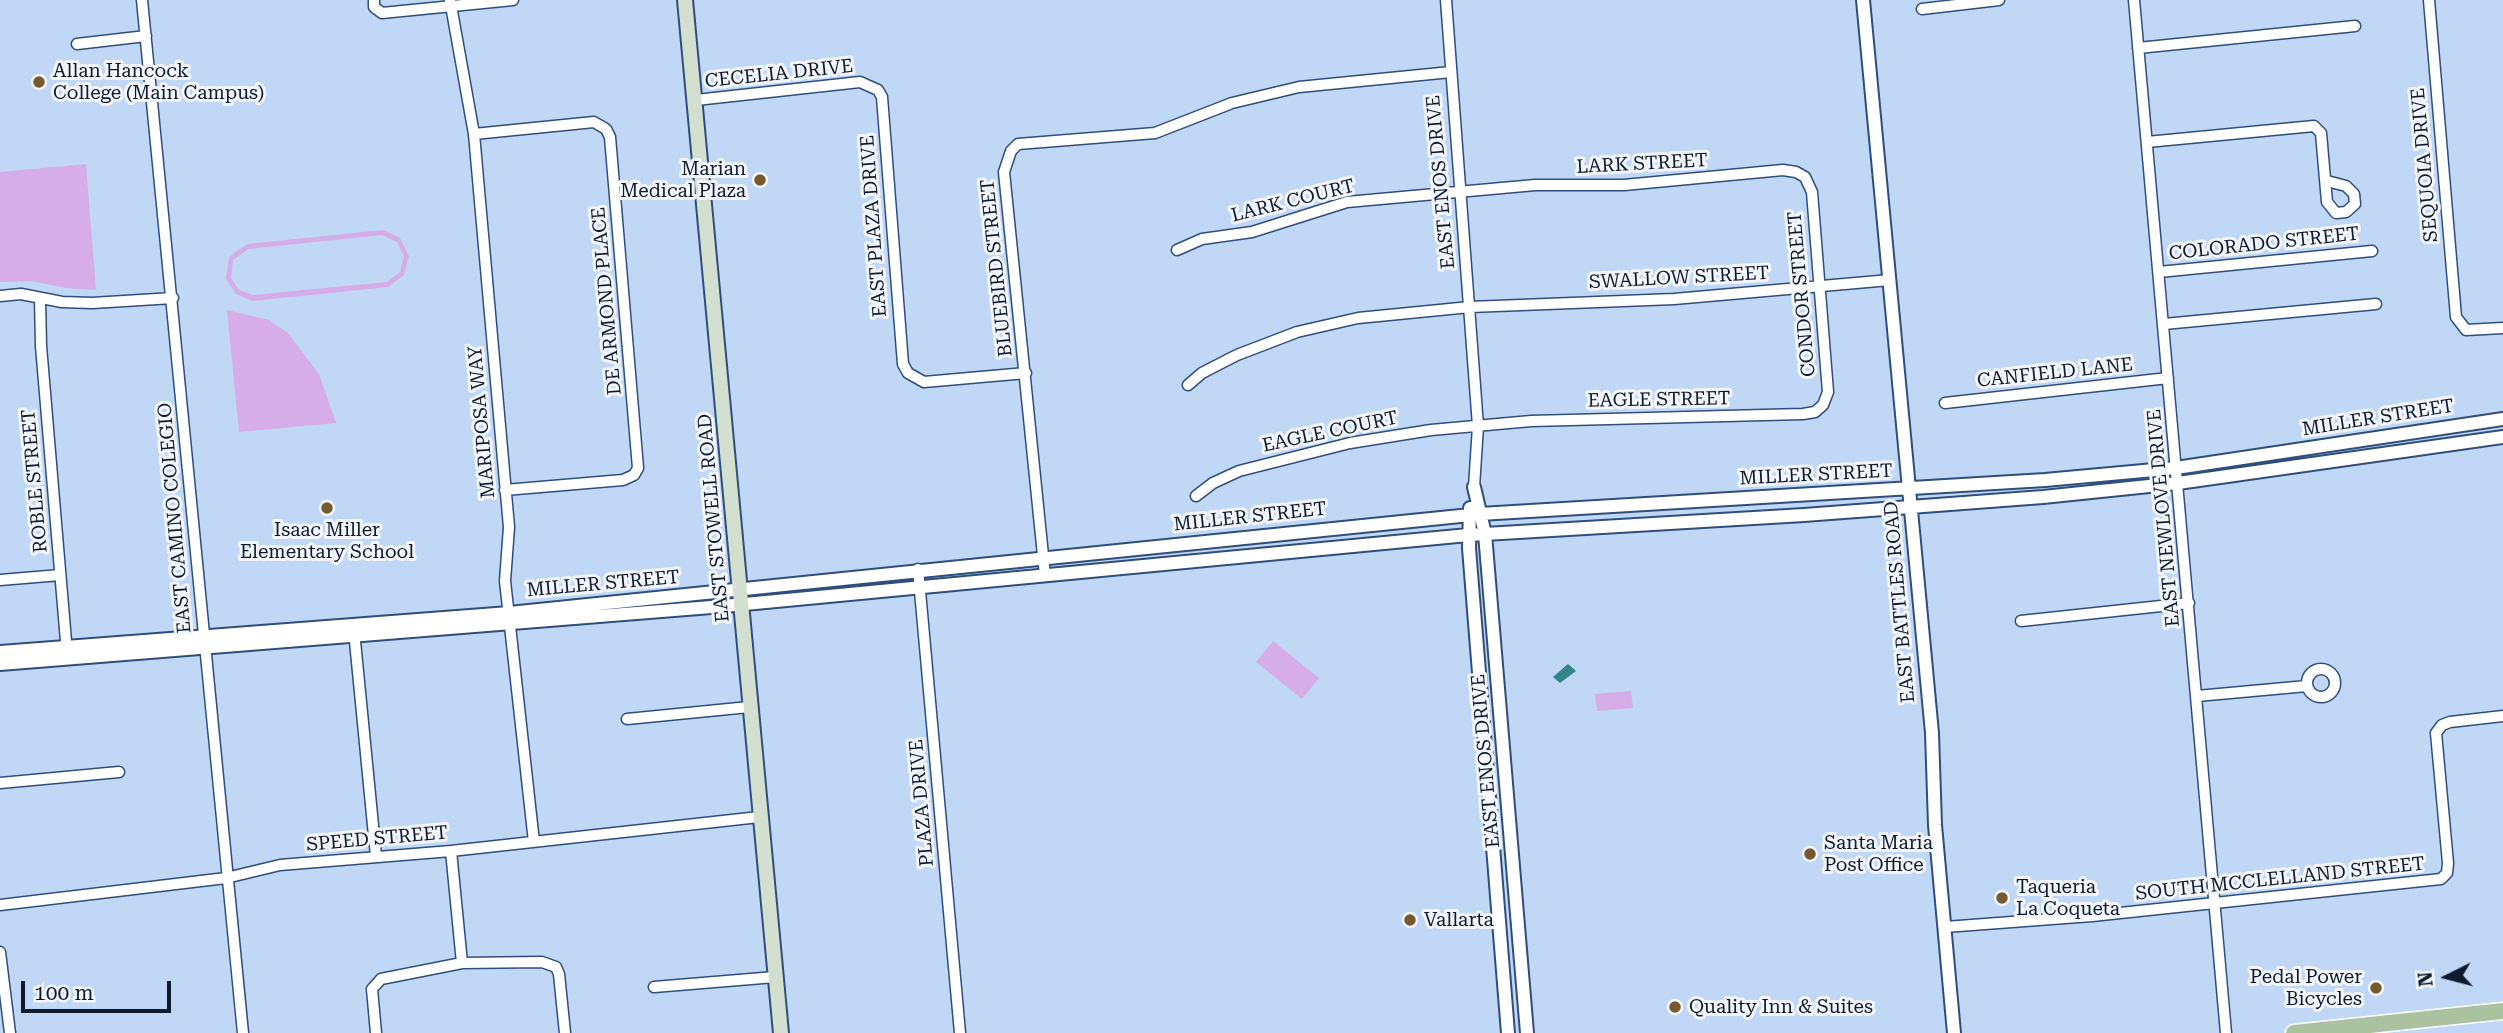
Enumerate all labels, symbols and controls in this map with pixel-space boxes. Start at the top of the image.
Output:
street label: CECELIA DRIVE [704,55,854,93]
place label: Allan Hancock College (Main Campus) [53,60,264,104]
marker: Allan Hancock College (Main Campus) [31,74,47,90]
street label: SEQUOIA DRIVE [2407,87,2443,243]
street label: EAST ENOS DRIVE [1422,94,1460,270]
street label: EAST PLAZA DRIVE [856,134,892,318]
street label: LARK STREET [1576,149,1708,179]
place label: Marian Medical Plaza [620,158,746,202]
marker: Marian Medical Plaza [752,172,768,188]
street label: LARK COURT [1229,175,1357,227]
street label: BLUEBIRD STREET [976,178,1018,358]
street label: DE ARMOND PLACE [587,206,627,396]
street label: CONDOR STREET [1783,210,1821,378]
street label: COLORADO STREET [2168,223,2360,265]
street label: SWALLOW STREET [1588,262,1770,294]
street label: MARIPOSA WAY [464,345,500,499]
street label: CANFIELD LANE [1976,353,2134,393]
street label: EAGLE STREET [1587,387,1731,413]
street label: MILLER STREET [2301,395,2455,441]
street label: EAST CAMINO COLEGIO [154,402,196,634]
street label: EAGLE COURT [1260,407,1400,457]
street label: ROBLE STREET [17,408,53,554]
street label: EAST NEWLOVE DRIVE [2143,408,2185,628]
street label: EAST STOWELL ROAD [694,413,734,623]
street label: MILLER STREET [1739,460,1893,490]
street label: MILLER STREET [1173,498,1327,536]
marker: Isaac Miller Elementary School [319,500,335,516]
street label: EAST BATTLES ROAD [1880,500,1920,704]
place label: Isaac Miller Elementary School [240,519,414,563]
street label: MILLER STREET [526,566,680,602]
street label: EAST ENOS DRIVE [1467,673,1505,849]
street label: PLAZA DRIVE [905,738,939,868]
street label: SPEED STREET [305,821,449,857]
place label: Santa Maria Post Office [1824,832,1933,876]
marker: Santa Maria Post Office [1802,846,1818,862]
street label: SOUTH MCCLELLAND STREET [2134,852,2426,906]
place label: Taqueria La Coqueta [2016,876,2120,920]
marker: Taqueria La Coqueta [1994,890,2010,906]
place label: Vallarta [1424,909,1494,931]
marker: Vallarta [1402,912,1418,928]
north arrow [2412,942,2482,1012]
place label: Pedal Power Bicycles [2250,966,2362,1010]
scale bar [24,967,175,1011]
text: N [2413,971,2438,988]
marker: Pedal Power Bicycles [2368,980,2384,996]
text: 100 m [34,981,94,1005]
place label: Quality Inn & Suites [1689,996,1873,1018]
marker: Quality Inn & Suites [1667,999,1683,1015]

